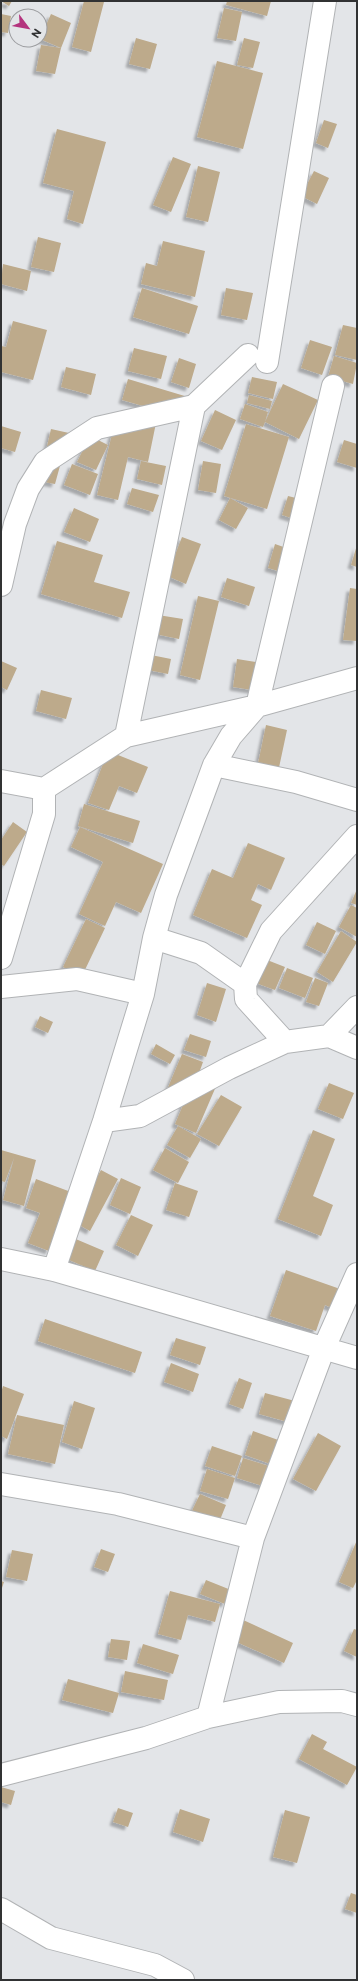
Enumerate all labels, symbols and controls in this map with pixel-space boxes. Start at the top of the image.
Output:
north arrow [8,8,48,48]
text: N [29,27,45,41]

